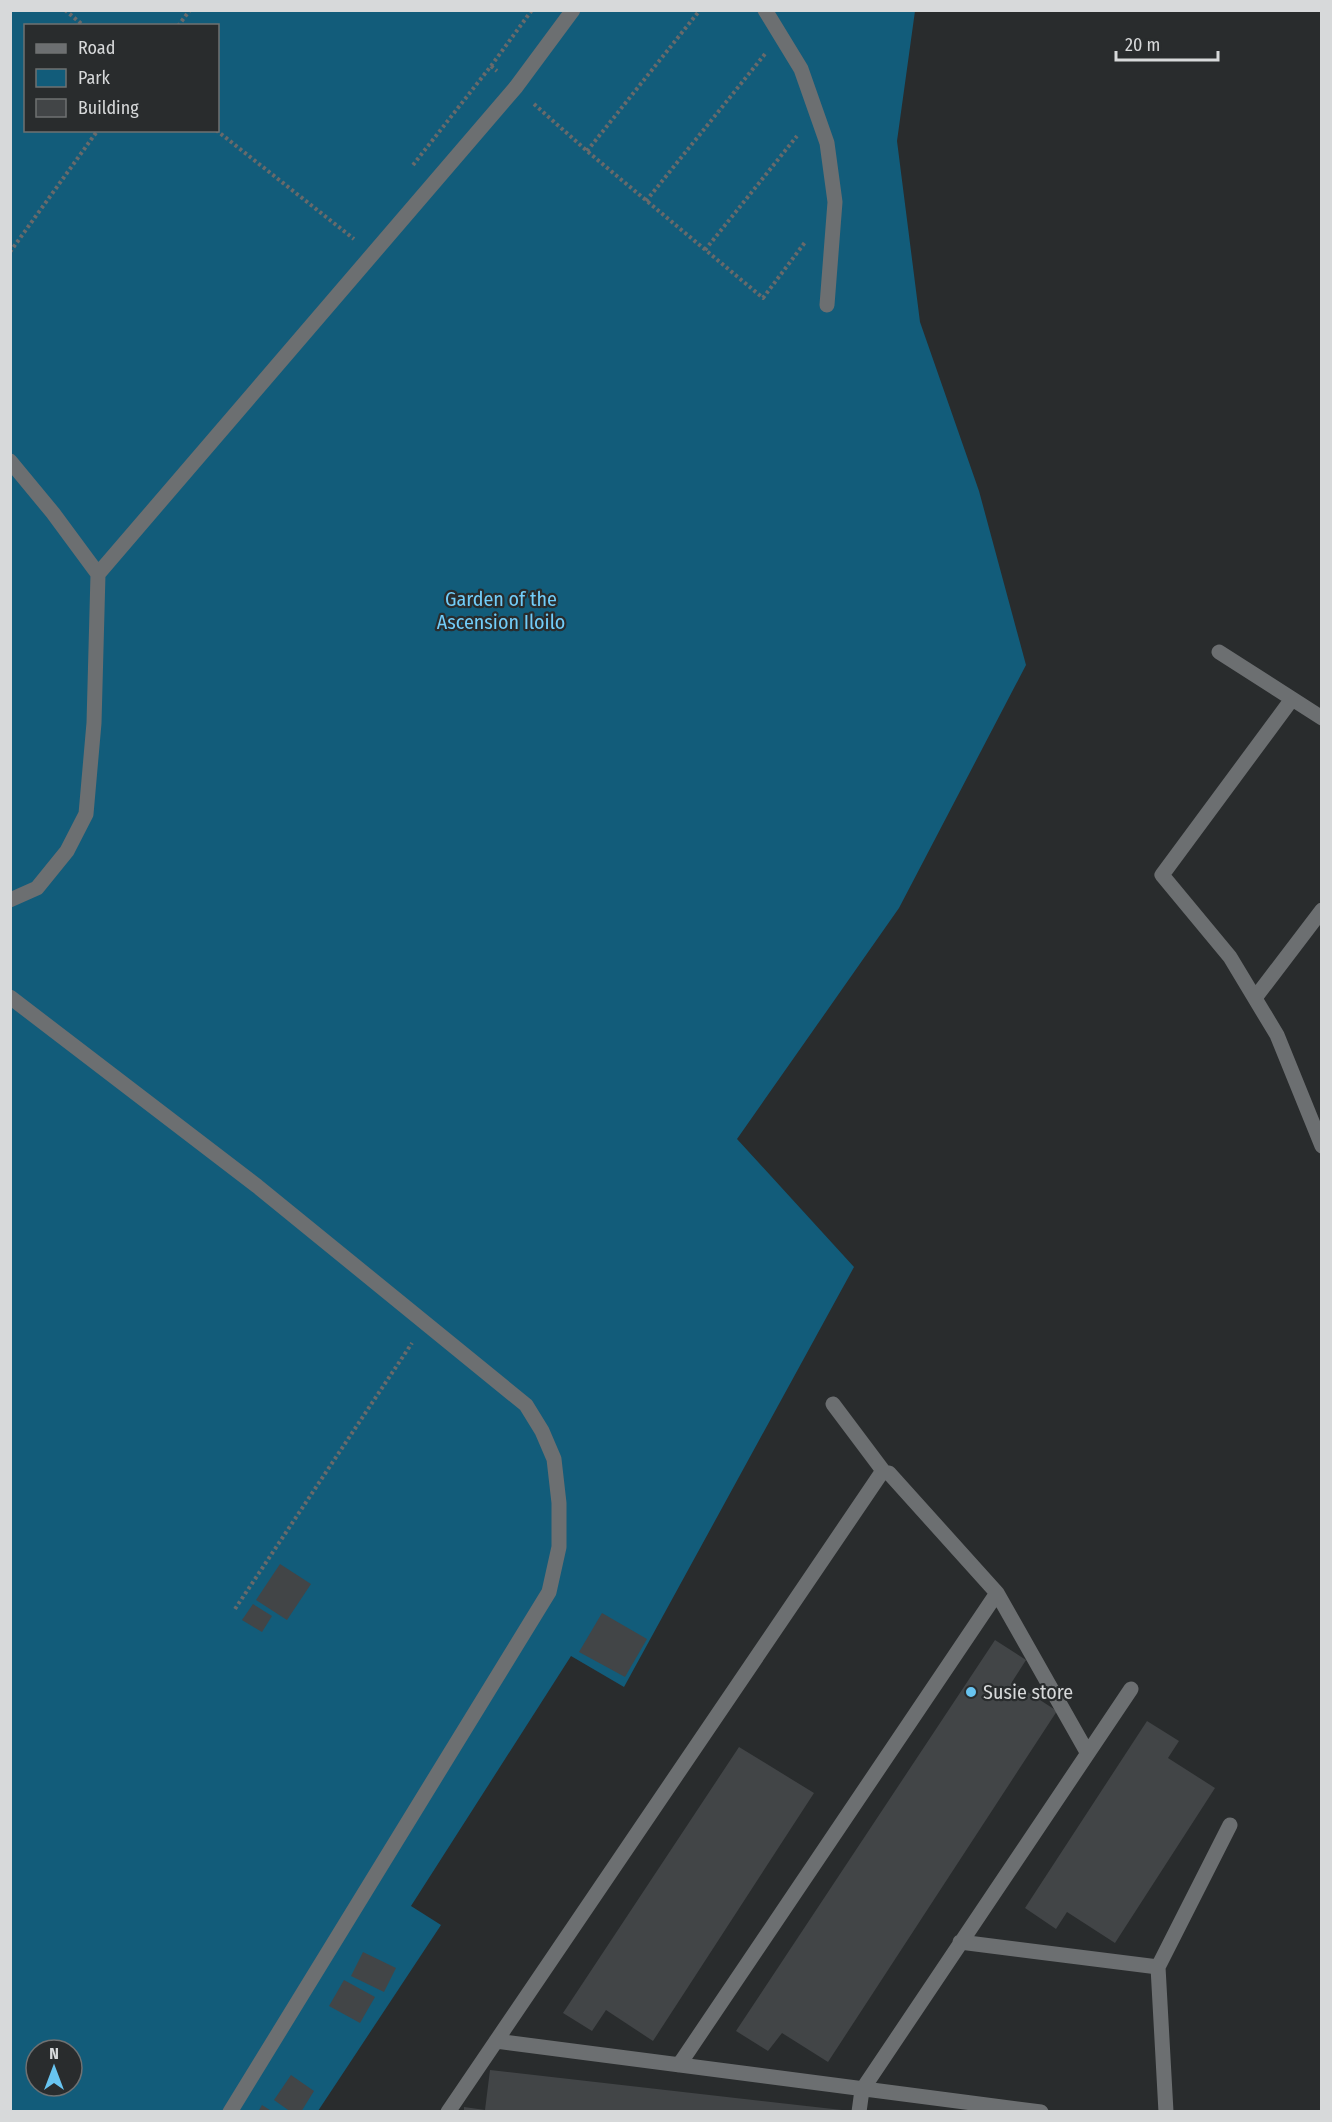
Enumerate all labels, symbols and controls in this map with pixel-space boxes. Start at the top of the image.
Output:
legend [24,24,219,132]
scale bar [1116,24,1218,62]
text: 20 m [1125,34,1160,56]
text: Road [78,37,115,59]
text: Park [78,67,111,89]
text: Building [78,97,139,119]
park label: Garden of the Ascension Iloilo [437,587,565,634]
place label: Susie store [983,1680,1073,1704]
marker: Susie store [964,1685,978,1699]
north arrow [24,2038,84,2098]
text: N [49,2044,59,2063]

